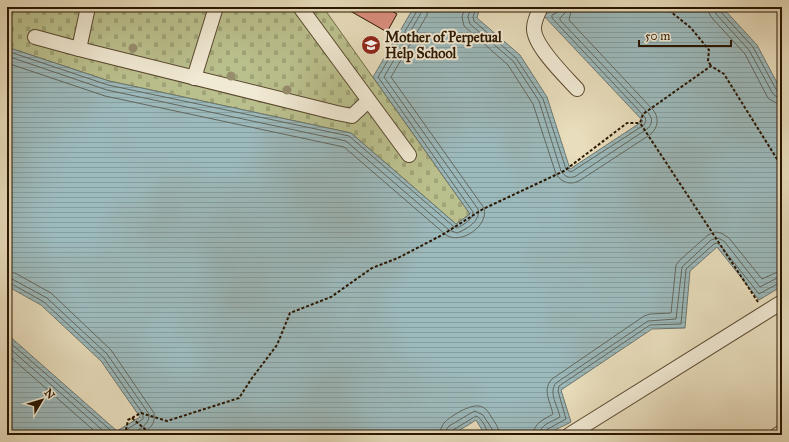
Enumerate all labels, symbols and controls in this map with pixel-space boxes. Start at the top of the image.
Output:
scale bar [639,22,731,48]
place label: Mother of Perpetual Help School [385,29,503,63]
text: 50 m [645,29,670,43]
school or university icon: Mother of Perpetual Help School [360,34,382,56]
north arrow [22,380,62,420]
text: N [41,386,58,402]

